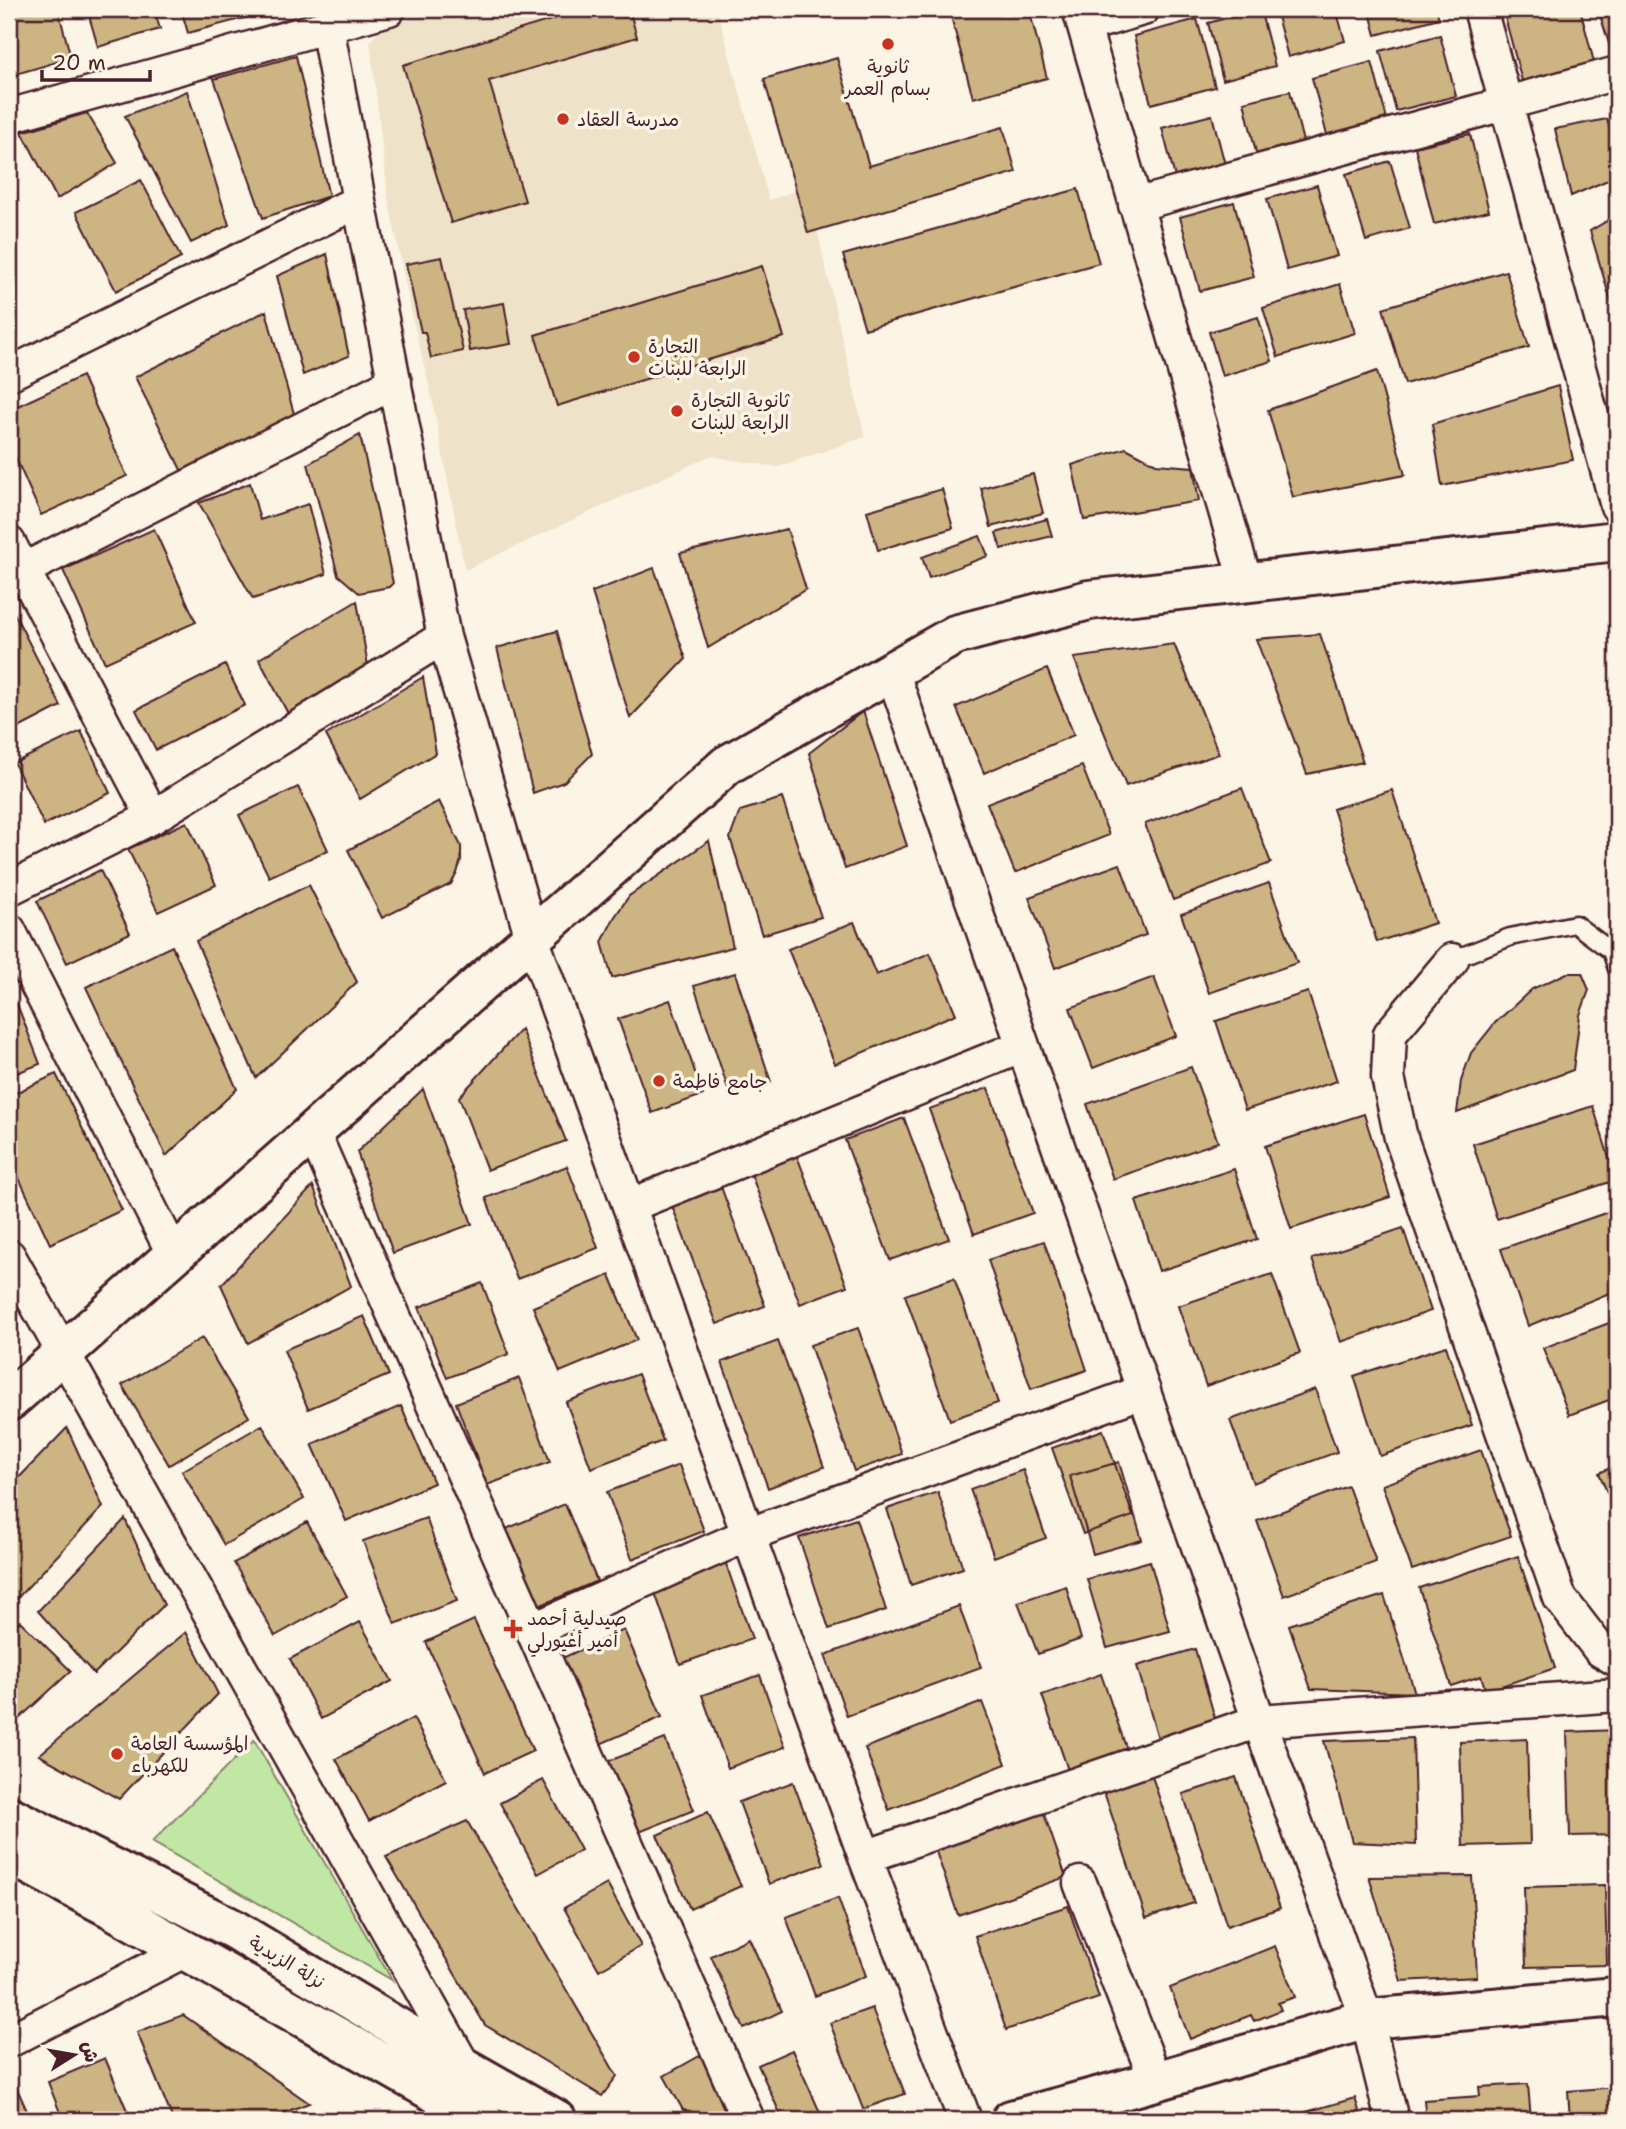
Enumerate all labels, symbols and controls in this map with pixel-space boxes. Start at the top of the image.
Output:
marker: ثانوية بسام العمر [880,36,896,52]
scale bar [42,38,150,82]
text: 20 m [52,49,106,77]
place label: ثانوية بسام العمر [843,54,931,103]
place label: مدرسة العقاد [577,107,679,132]
marker: مدرسة العقاد [555,111,571,127]
place label: التجارة الرابعة للبنات [648,334,746,381]
marker: التجارة الرابعة للبنات [626,349,642,365]
place label: ثانوية التجارة الرابعة للبنات [691,388,790,435]
marker: ثانوية التجارة الرابعة للبنات [669,403,685,419]
place label: جامع فاطمة [673,1069,767,1095]
marker: جامع فاطمة [651,1073,667,1089]
place label: صيدلية أحمد أمير أغيورلي [527,1606,627,1657]
marker: صيدلية أحمد أمير أغيورلي [505,1621,521,1637]
place label: المؤسسة العامة للكهرباء [131,1731,248,1778]
marker: المؤسسة العامة للكهرباء [109,1746,125,1762]
street label: نزلة الزبدية [244,1930,330,1994]
north arrow [38,2021,108,2090]
text: ش [76,2039,104,2065]

